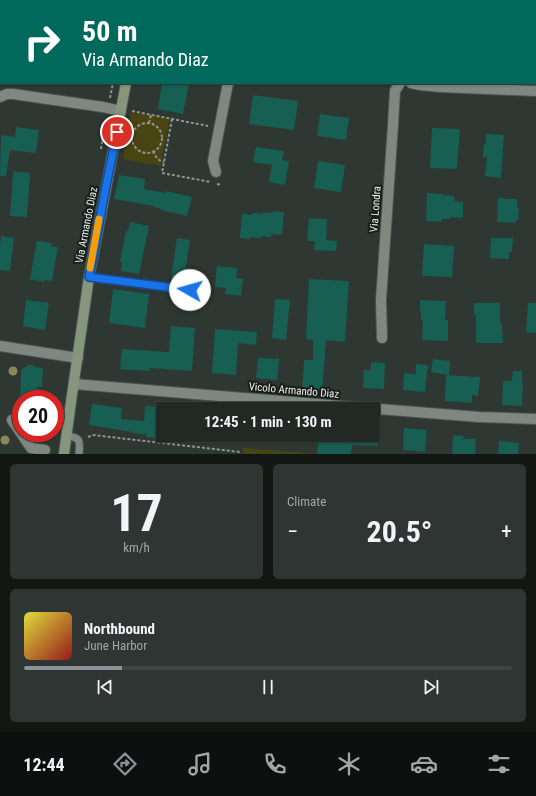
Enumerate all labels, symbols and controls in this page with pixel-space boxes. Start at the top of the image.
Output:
text: 50 m [82,15,138,48]
icon: right [16,16,68,68]
text: Via Armando Diaz [82,49,209,70]
pin [100,115,134,149]
icon: arrive [106,121,128,143]
street label: Via Londra [367,185,384,233]
street label: Via Armando Diaz [73,186,100,264]
position arrow [169,269,211,311]
street label: Vicolo Armando Diaz [248,380,340,401]
speed limit sign: 20 [12,390,64,442]
text: 12:45 · 1 min · 130 m [204,413,332,431]
text: 17 [110,483,163,544]
text: Climate [287,494,326,509]
text: 20.5° [367,514,432,549]
text: − [287,519,298,544]
text: + [501,519,512,544]
text: km/h [123,540,150,555]
text: Northbound [84,620,155,638]
text: June Harbor [84,638,147,653]
icon: previous [94,676,116,698]
icon: pause [257,676,279,698]
icon: next [420,676,442,698]
icon: directions [111,750,139,778]
icon: music [186,750,214,778]
icon: phone [261,750,289,778]
icon: climate [335,750,363,778]
icon: car [410,750,438,778]
icon: filters [485,750,513,778]
text: 12:44 [23,754,65,775]

